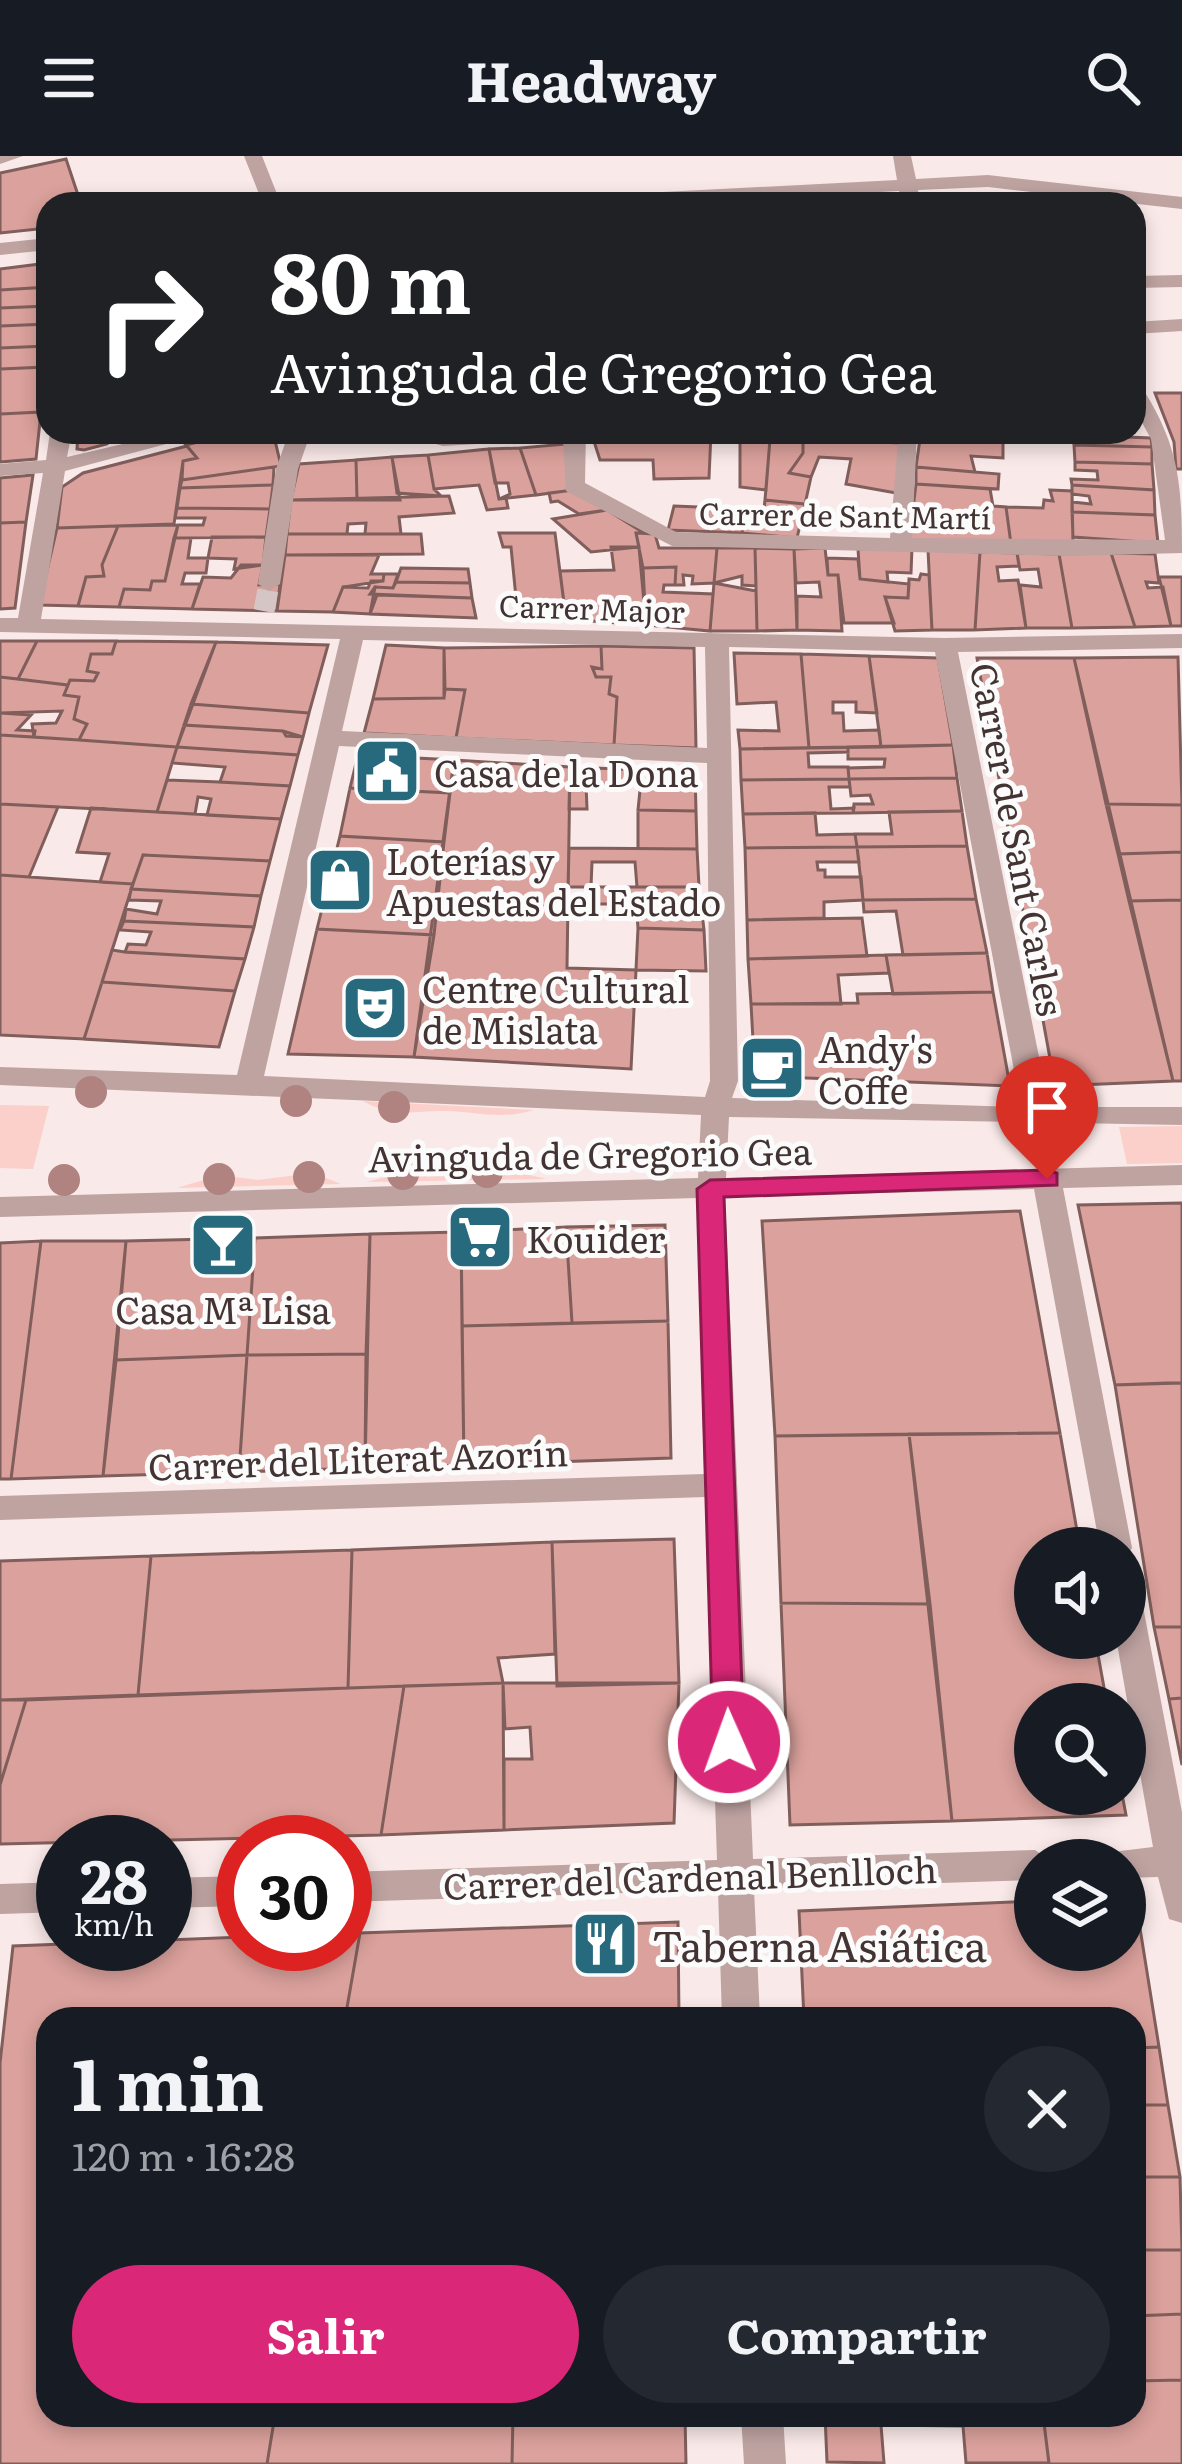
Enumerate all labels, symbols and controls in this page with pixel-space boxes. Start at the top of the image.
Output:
text: Headway [466,38,716,119]
icon: menu [36,45,102,111]
icon: search [1080,45,1146,111]
text: 80 m [270,215,472,340]
icon: right [72,240,228,396]
text: Avinguda de Gregorio Gea [270,329,937,410]
street label: Carrer de Sant Martí [699,489,991,539]
street label: Carrer Major [498,582,686,632]
street label: Carrer de Sant Carles [959,658,1079,1020]
public building icon: Casa de la Dona [352,736,422,806]
place label: Casa de la Dona [434,745,699,798]
place label: Loterías y Apuestas del Estado [386,833,721,927]
shop icon: Loterías y Apuestas del Estado [305,845,375,915]
place label: Centre Cultural de Mislata [422,961,689,1055]
theatre icon: Centre Cultural de Mislata [340,973,410,1043]
place label: Andy's Coffe [818,1021,933,1115]
cafe icon: Andy's Coffe [737,1033,807,1103]
pin [996,1056,1098,1179]
icon: arrive [1014,1074,1080,1140]
street label: Avinguda de Gregorio Gea [367,1123,813,1183]
supermarket icon: Kouider [445,1202,515,1272]
bar icon: Casa Mª Lisa [188,1210,258,1280]
place label: Kouider [526,1211,665,1264]
place label: Casa Mª Lisa [115,1282,331,1335]
street label: Carrer del Literat Azorín [147,1424,569,1492]
map controls [1014,1527,1146,1971]
button: sound [1014,1527,1146,1659]
position arrow [666,1679,792,1805]
button: search [1014,1683,1146,1815]
speed limit sign: 30 [216,1815,372,1971]
text: 28 [80,1833,148,1922]
button: layers [1014,1839,1146,1971]
street label: Carrer del Cardenal Benlloch [442,1841,938,1911]
text: km/h [74,1901,154,1945]
restaurant icon: Taberna Asiática [570,1909,640,1979]
place label: Taberna Asiática [652,1913,987,1975]
text: 1 min [72,2026,264,2133]
button: close [984,2046,1110,2172]
text: 120 m · 16:28 [72,2125,295,2183]
button: Salir [72,2265,579,2403]
button: Compartir [603,2265,1110,2403]

